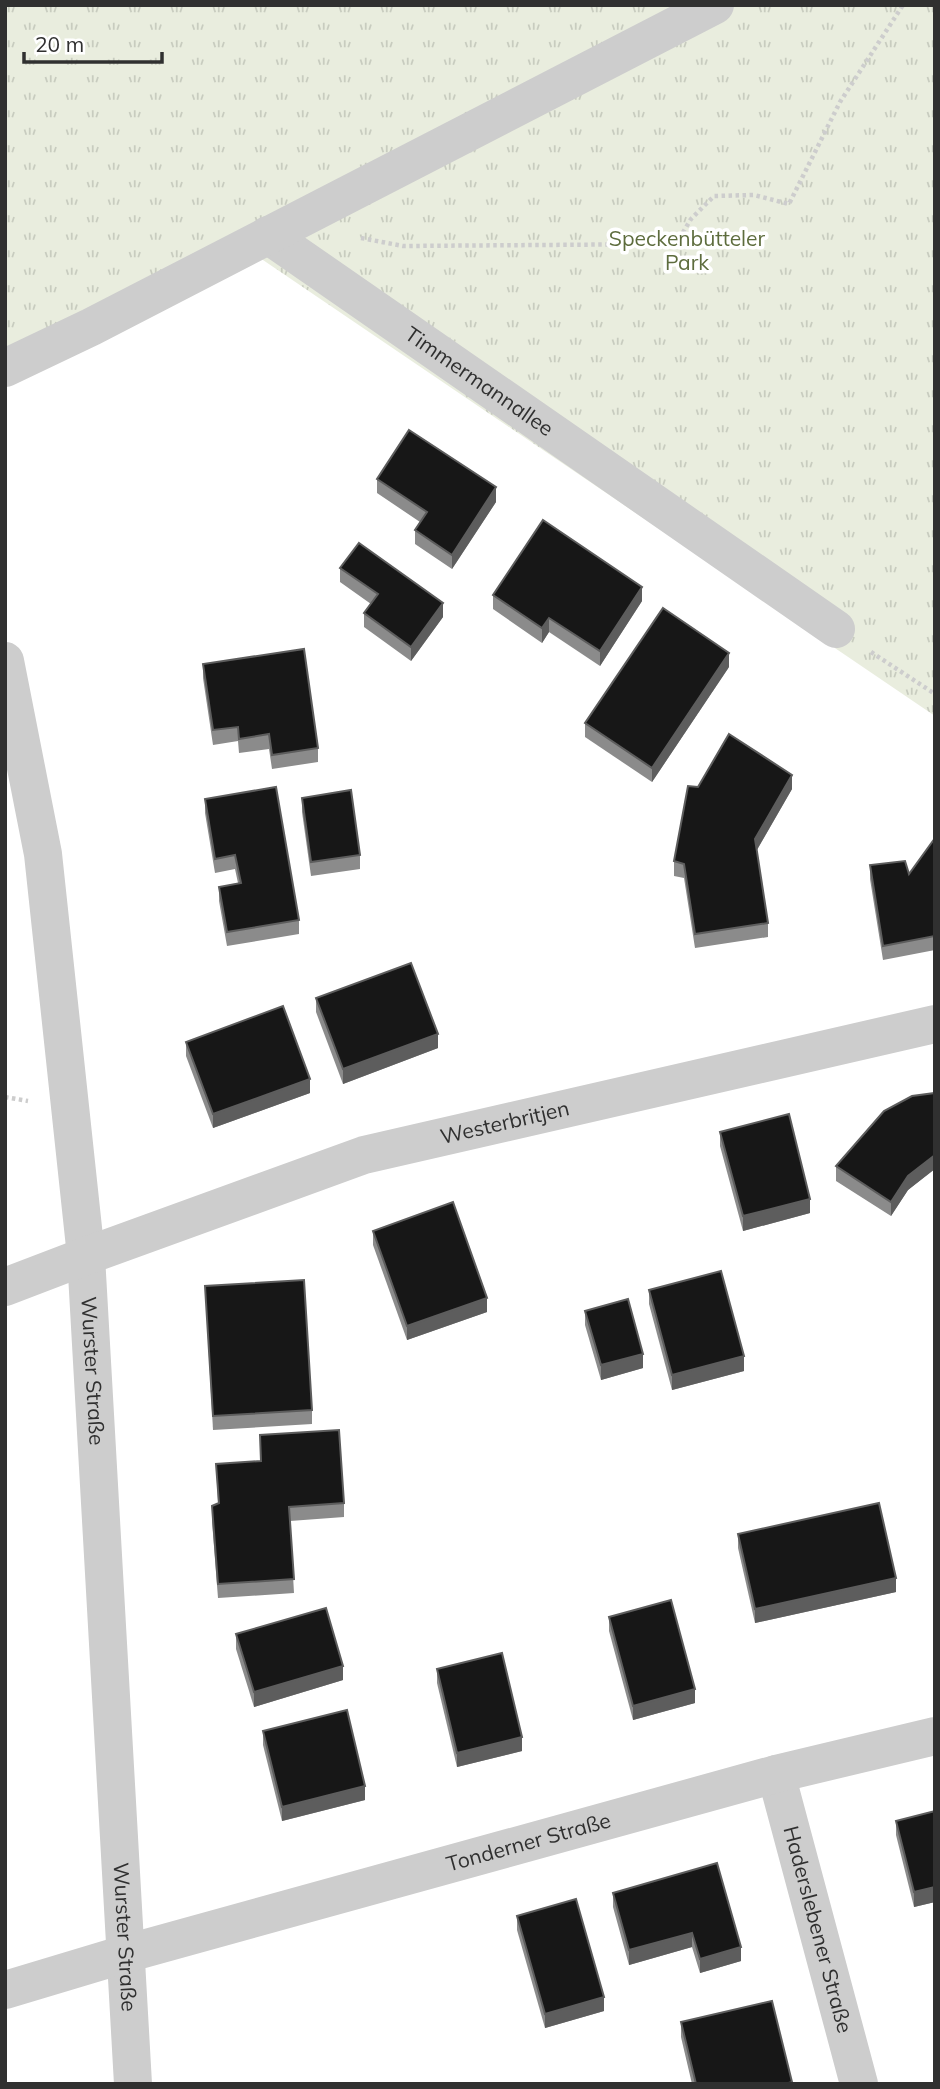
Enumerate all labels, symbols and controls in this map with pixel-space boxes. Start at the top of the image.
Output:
scale bar [24,21,163,65]
text: 20 m [35,31,84,57]
park label: Speckenbütteler Park [609,225,766,275]
street label: Timmermannallee [401,320,559,441]
street label: Westerbritjen [438,1094,572,1149]
street label: Wurster Straße [76,1295,111,1446]
street label: Tonderner Straße [443,1806,613,1877]
street label: Haderslebener Straße [778,1823,859,2036]
street label: Wurster Straße [108,1862,143,2012]

